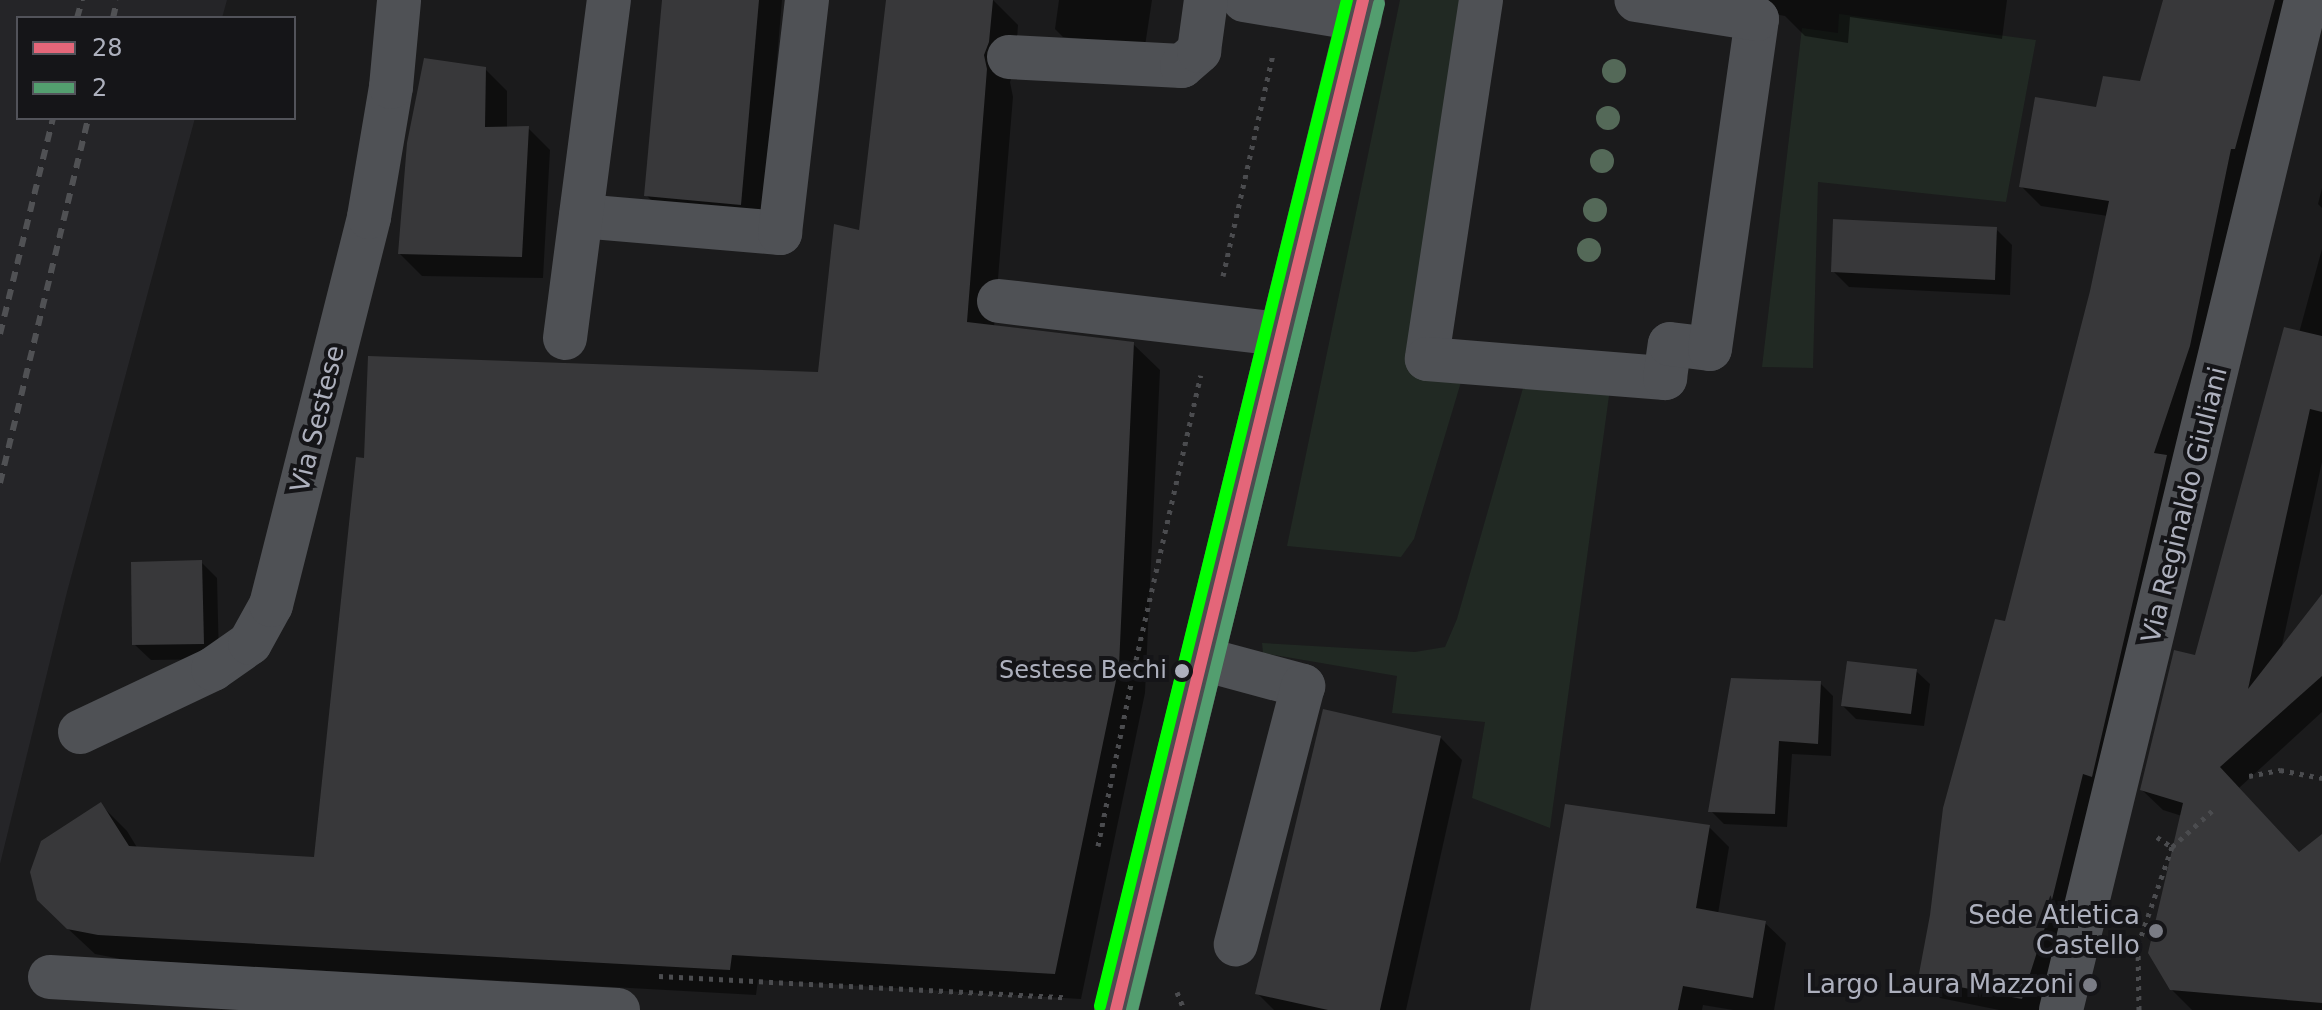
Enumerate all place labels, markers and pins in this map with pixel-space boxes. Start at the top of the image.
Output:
place label: Sestese Bechi [999,657,1167,685]
marker: Sestese Bechi [1174,663,1190,679]
place label: Sede Atletica Castello [1968,900,2140,962]
marker: Sede Atletica Castello [2147,922,2165,940]
place label: Largo Laura Mazzoni [1806,969,2074,1001]
marker: Largo Laura Mazzoni [2081,976,2099,994]

